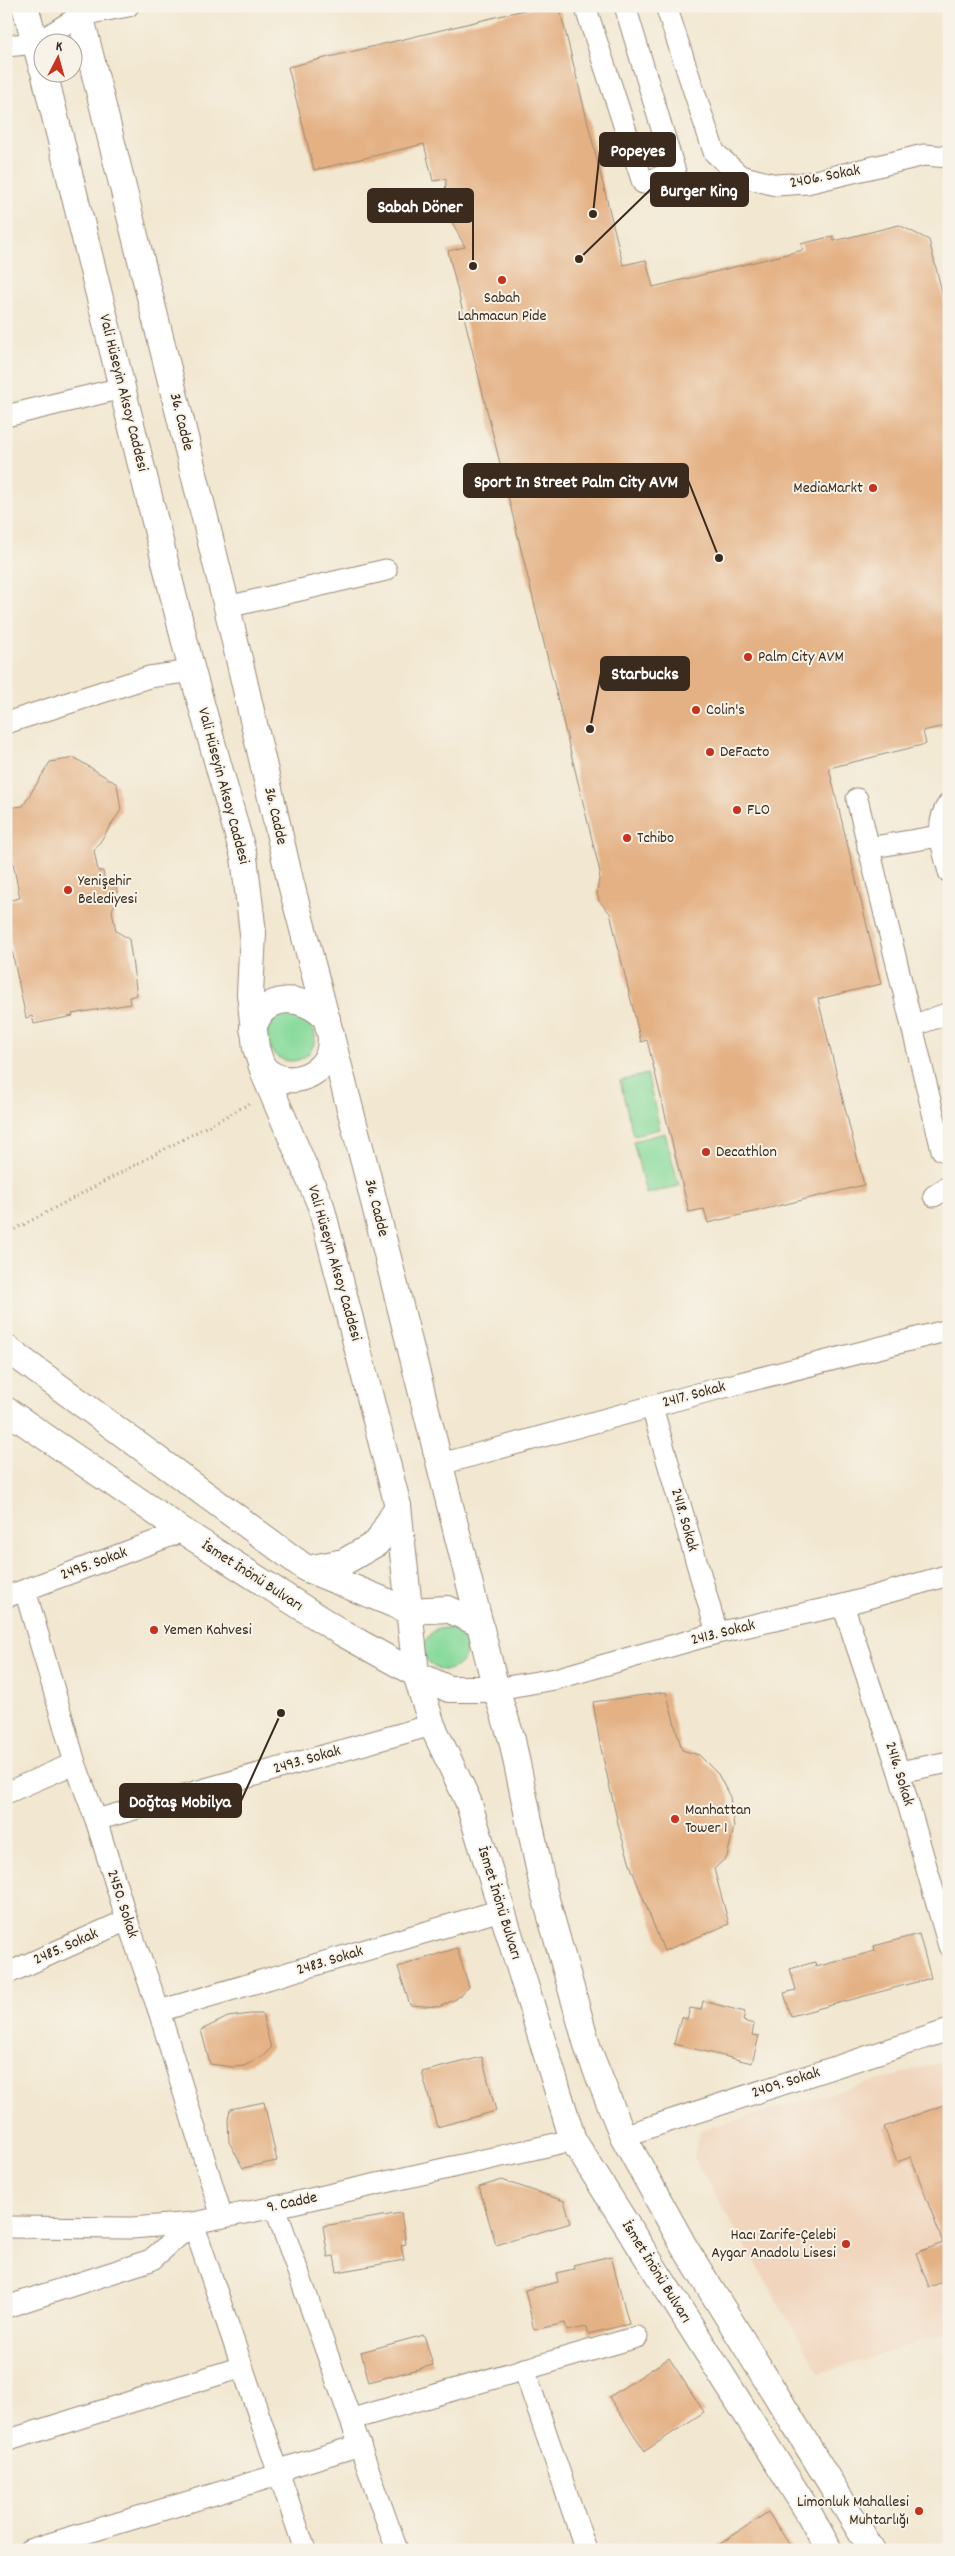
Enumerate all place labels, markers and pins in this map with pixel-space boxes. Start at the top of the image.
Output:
callout: Popeyes [600,133,675,166]
callout: Burger King [651,173,748,206]
callout: Sabah Döner [368,189,473,222]
marker: Sabah Lahmacun Pide [496,274,508,286]
place label: Sabah Lahmacun Pide [458,287,547,328]
callout: Sport In Street Palm City AVM [464,464,688,497]
place label: MediaMarkt [793,477,863,500]
marker: MediaMarkt [867,482,879,494]
place label: Palm City AVM [758,646,844,669]
marker: Palm City AVM [742,651,754,663]
callout: Starbucks [601,657,689,690]
place label: Colin's [706,699,745,722]
marker: Colin's [690,704,702,716]
place label: DeFacto [720,741,769,764]
marker: DeFacto [704,746,716,758]
place label: FLO [747,799,770,822]
marker: FLO [731,804,743,816]
place label: Tchibo [637,827,674,850]
marker: Tchibo [621,832,633,844]
place label: Yenişehir Belediyesi [78,870,137,911]
marker: Yenişehir Belediyesi [62,884,74,896]
place label: Decathlon [716,1141,777,1164]
marker: Decathlon [700,1146,712,1158]
place label: Yemen Kahvesi [164,1619,252,1642]
marker: Yemen Kahvesi [148,1624,160,1636]
callout: Doğtaş Mobilya [120,1784,241,1817]
place label: Manhattan Tower 1 [685,1799,751,1840]
marker: Manhattan Tower 1 [669,1813,681,1825]
place label: Hacı Zarife-Çelebi Aygar Anadolu Lisesi [711,2224,836,2265]
marker: Hacı Zarife-Çelebi Aygar Anadolu Lisesi [840,2238,852,2250]
place label: Limonluk Mahallesi Muhtarlığı [797,2491,909,2532]
marker: Limonluk Mahallesi Muhtarlığı [913,2505,925,2517]

